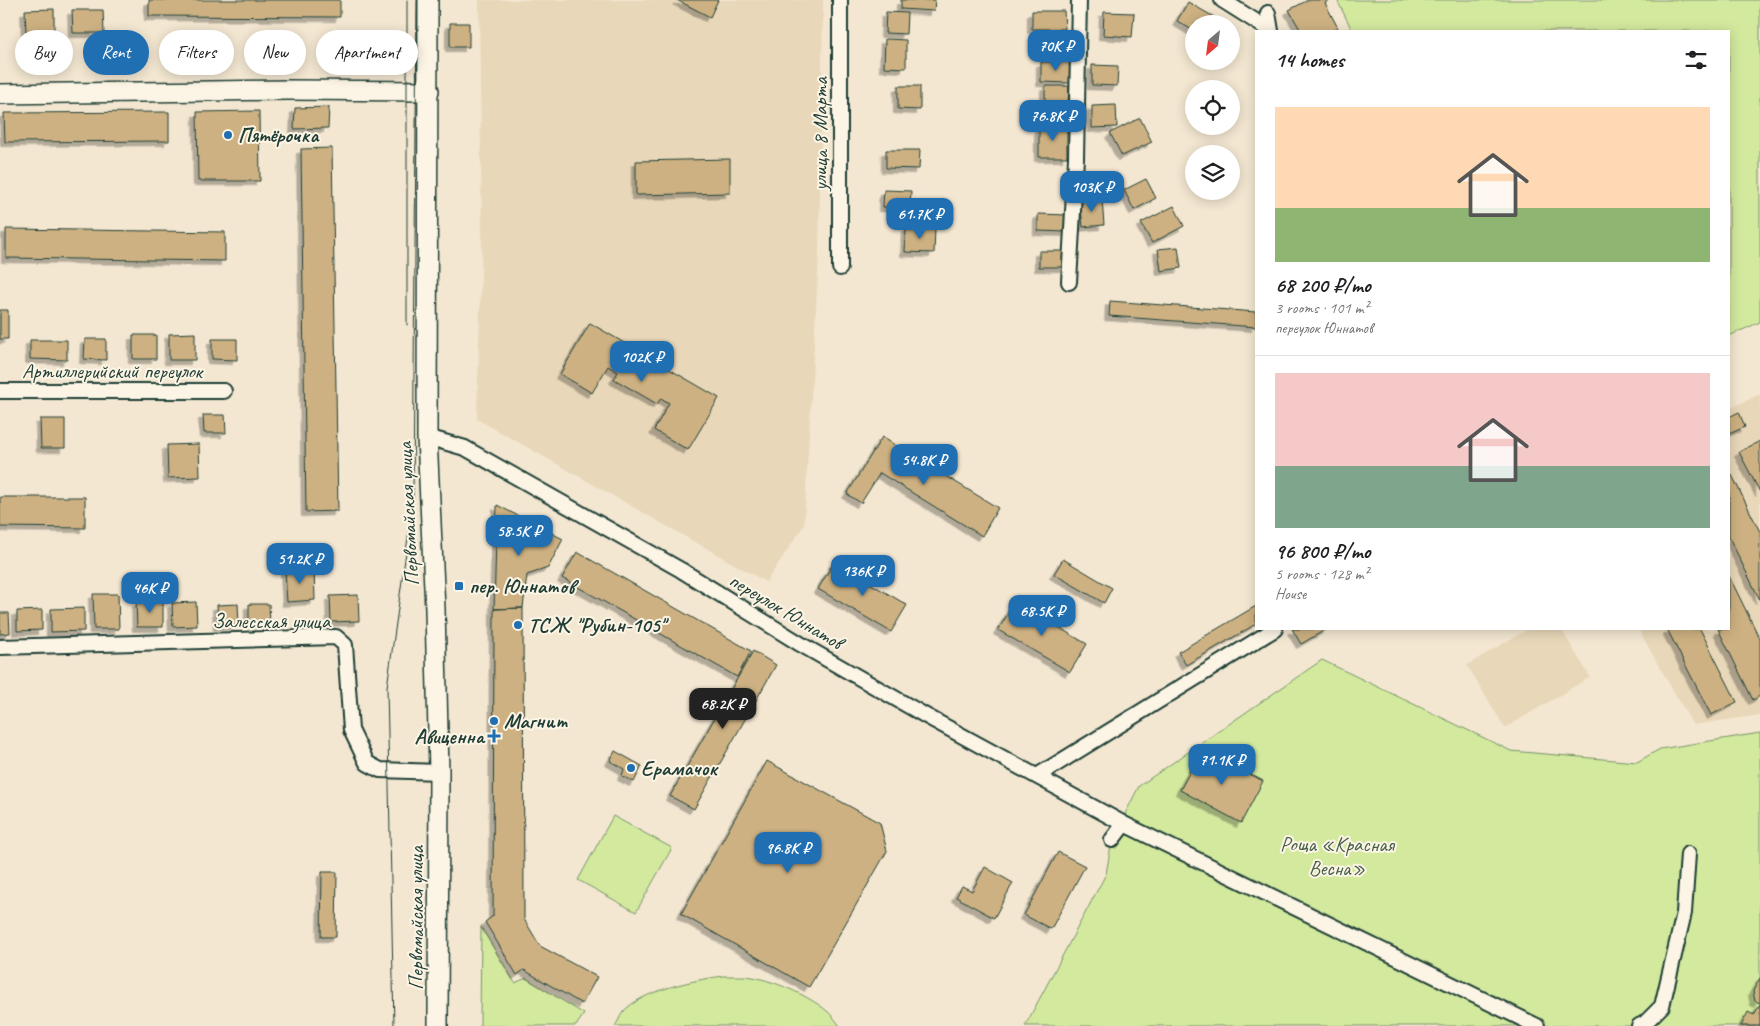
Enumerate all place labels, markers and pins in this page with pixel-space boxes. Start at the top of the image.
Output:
pin: 70K ₽ [1021,30,1091,72]
pin: 76.8K ₽ [1007,100,1099,142]
place label: Пятёрочка [238,122,320,148]
marker: Пятёрочка [222,129,234,141]
pin: 103K ₽ [1051,170,1133,213]
pin: 61.7K ₽ [874,198,966,240]
pin: 102K ₽ [601,340,683,383]
pin: 54.8K ₽ [878,444,970,486]
pin: 58.5K ₽ [473,514,565,557]
pin: 51.2K ₽ [254,542,346,585]
pin: 136K ₽ [822,554,904,597]
pin: 46K ₽ [115,572,185,614]
place label: пер. Юннатов [469,573,579,599]
marker: пер. Юннатов [453,580,465,592]
pin: 68.5K ₽ [996,594,1088,637]
place label: ТСЖ "Рубин-105" [528,612,670,638]
marker: ТСЖ "Рубин-105" [512,619,524,631]
pin: 68.2K ₽ [677,688,769,730]
place label: Магнит [504,708,569,734]
marker: Магнит [488,715,500,727]
place label: Авиценна [414,723,486,749]
marker: Авиценна [488,730,500,742]
pin: 71.1K ₽ [1176,744,1268,786]
place label: Ерамачок [641,755,720,781]
marker: Ерамачок [625,762,637,774]
pin: 96.8K ₽ [742,832,834,874]

